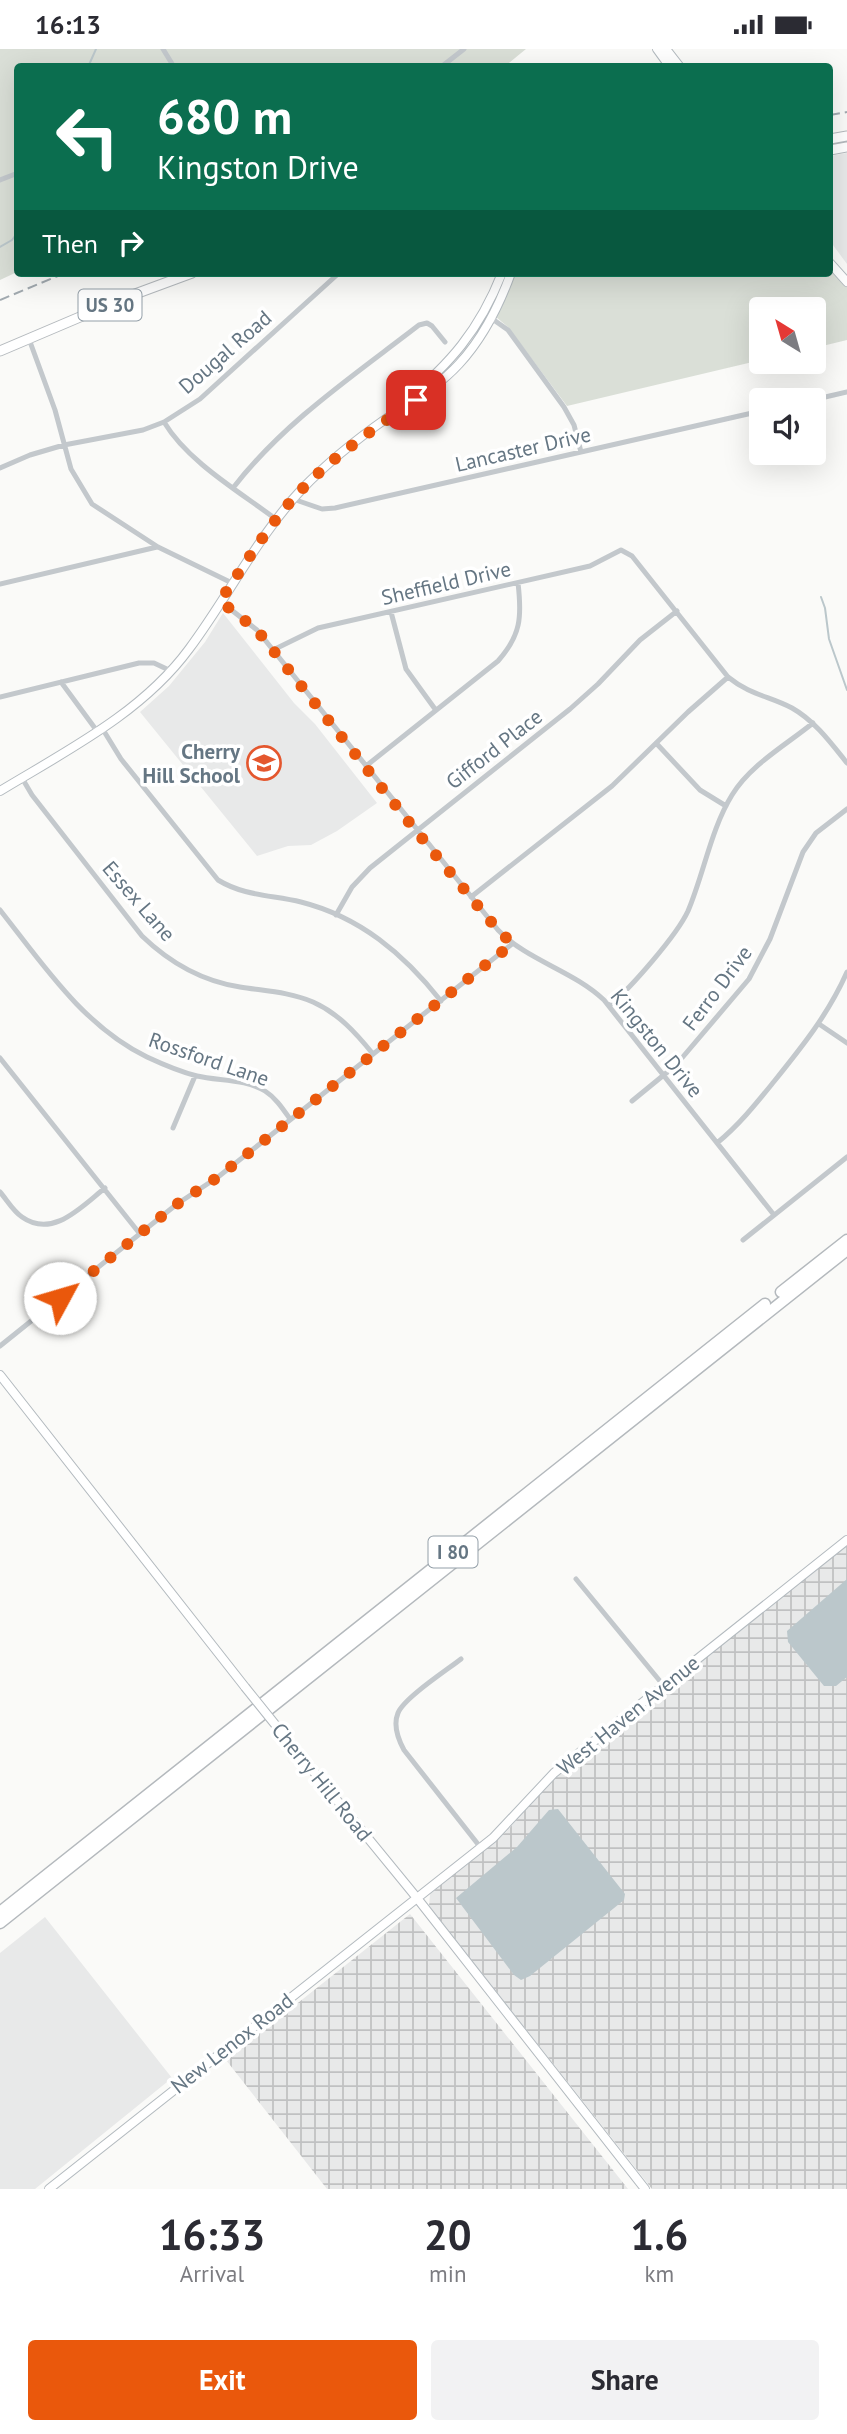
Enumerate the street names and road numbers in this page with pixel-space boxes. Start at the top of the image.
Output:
road number: US 30 [78,289,142,321]
street label: Dougal Road [173,304,277,400]
street label: Lancaster Drive [453,420,593,478]
street label: Sheffield Drive [379,555,513,611]
street label: Gifford Place [440,703,548,795]
street label: Essex Lane [97,855,181,947]
street label: Ferro Drive [676,940,758,1036]
street label: Kingston Drive [605,983,709,1103]
street label: Rossford Lane [145,1026,273,1092]
road number: I 80 [428,1537,477,1567]
street label: West Haven Avenue [551,1649,705,1781]
street label: Cherry Hill Road [266,1717,378,1847]
street label: New Lenox Road [165,1987,299,2099]

